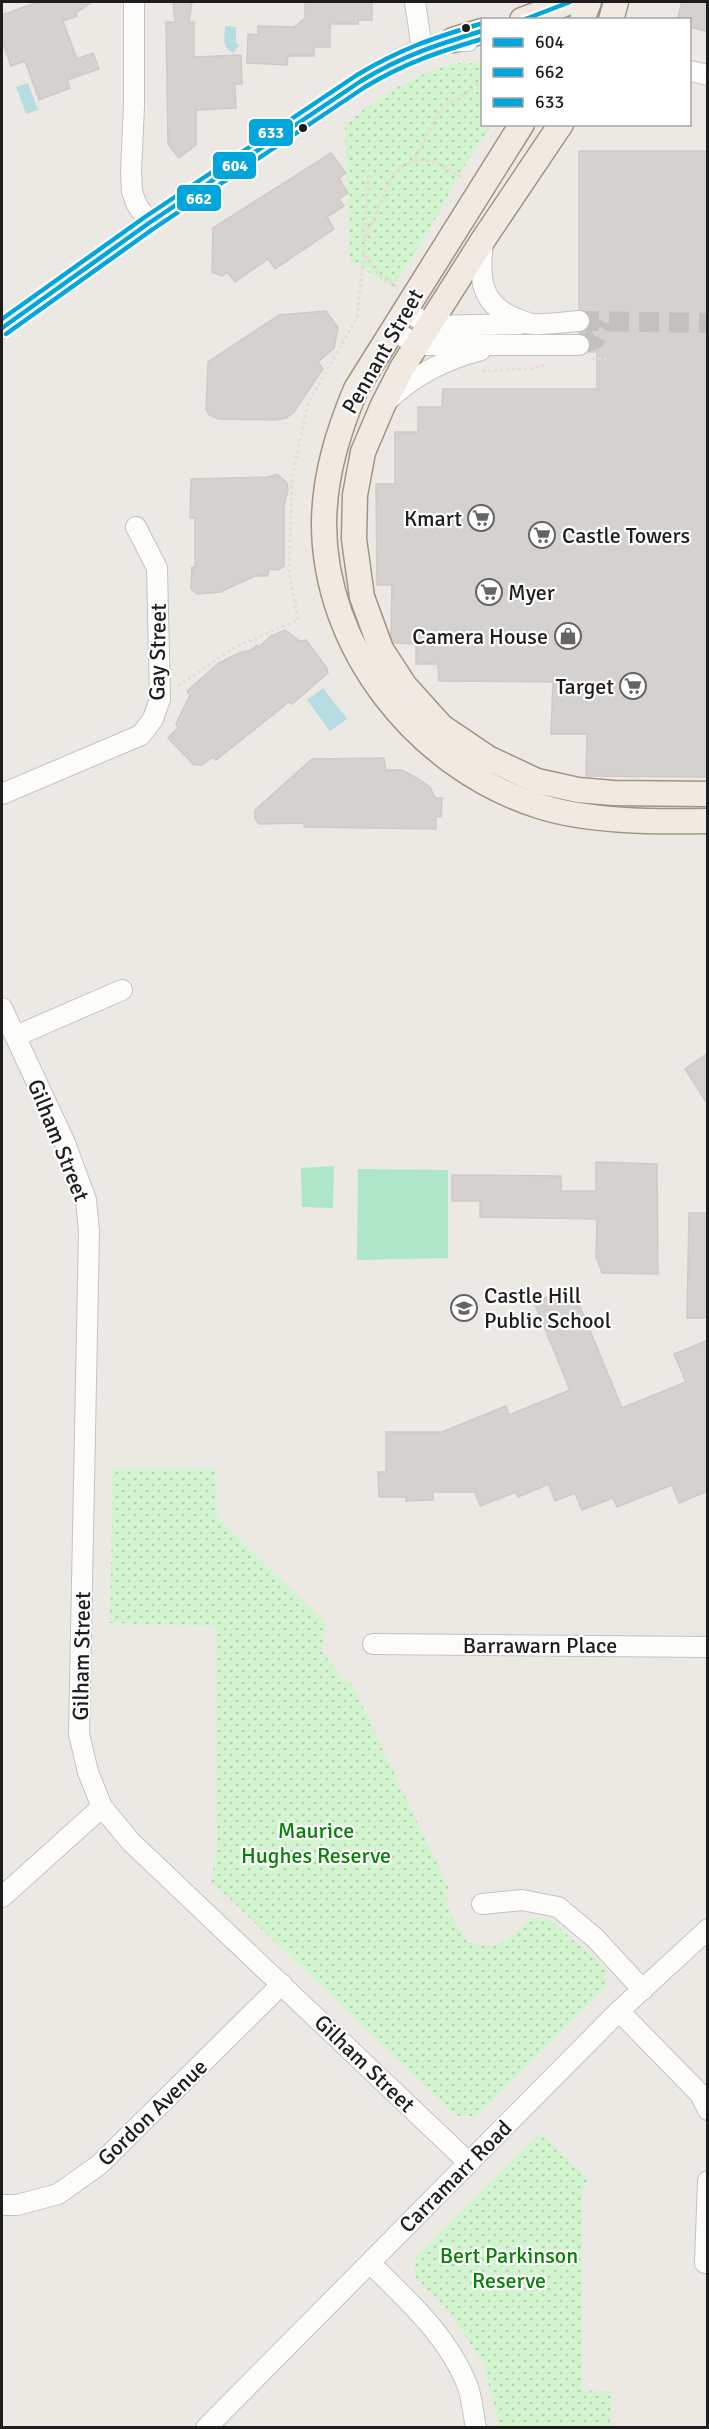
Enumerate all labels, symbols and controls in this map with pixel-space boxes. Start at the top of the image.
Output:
legend [481,18,691,126]
unlabelled marker [460,22,472,34]
text: 604 [535,31,564,53]
text: 662 [535,61,564,83]
text: 633 [535,91,564,113]
line badge: 633 [248,118,294,147]
unlabelled marker [297,122,309,134]
text: 633 [258,123,284,143]
line badge: 604 [212,151,257,180]
text: 604 [222,156,248,176]
line badge: 662 [176,184,222,212]
text: 662 [186,189,212,209]
street label: Pennant Street [336,284,429,419]
supermarket icon: Kmart [466,503,496,533]
place label: Kmart [404,505,462,532]
supermarket icon: Castle Towers [527,520,557,550]
place label: Castle Towers [562,522,690,549]
supermarket icon: Myer [474,577,504,607]
place label: Myer [508,579,555,606]
street label: Gay Street [143,603,172,701]
shop icon: Camera House [553,621,583,651]
place label: Camera House [412,623,548,650]
supermarket icon: Target [618,671,648,701]
place label: Target [555,673,614,700]
street label: Gilham Street [22,1075,95,1206]
place label: Castle Hill Public School [484,1282,611,1334]
school or university icon: Castle Hill Public School [449,1293,479,1323]
street label: Gilham Street [67,1591,96,1721]
street label: Barrawarn Place [463,1632,617,1659]
park label: Maurice Hughes Reserve [241,1817,391,1869]
street label: Gilham Street [309,2009,421,2118]
street label: Gordon Avenue [92,2053,213,2171]
street label: Carramarr Road [393,2114,517,2238]
park label: Bert Parkinson Reserve [440,2242,578,2294]

